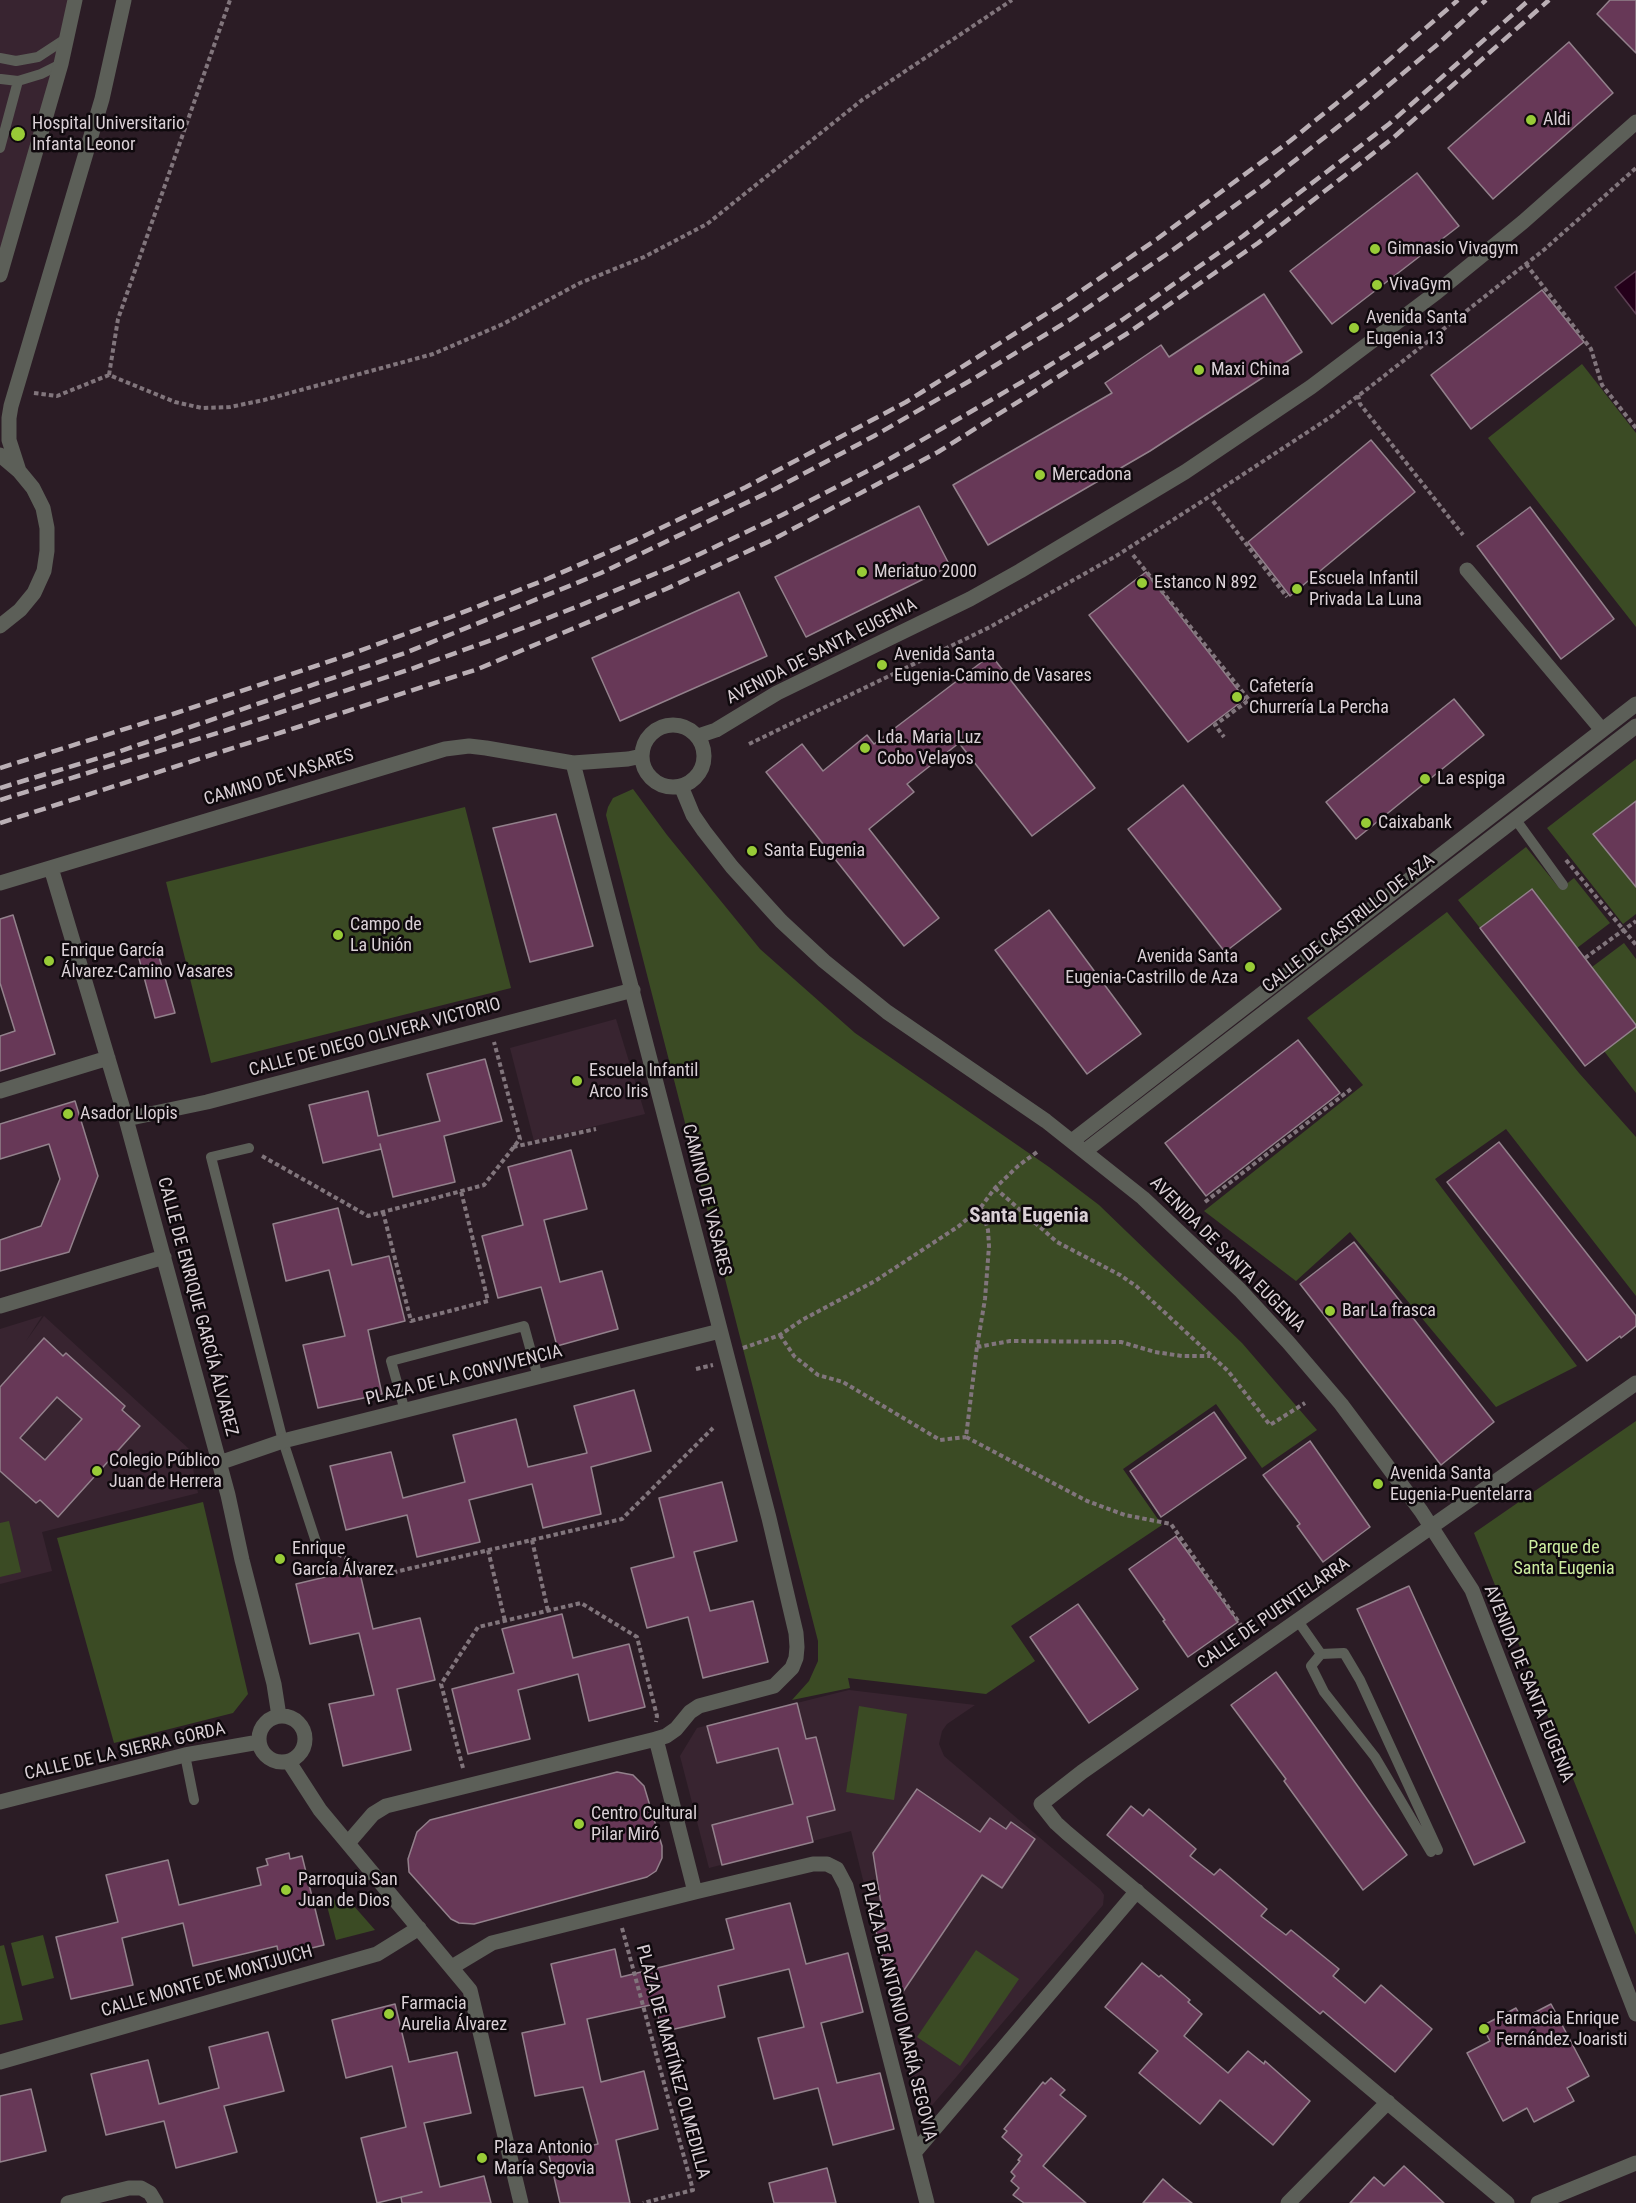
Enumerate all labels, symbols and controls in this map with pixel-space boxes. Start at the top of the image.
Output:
place label: Aldi [1543,109,1571,131]
place label: Hospital Universitario Infanta Leonor [32,113,185,156]
marker: Aldi [1524,113,1538,127]
marker: Hospital Universitario Infanta Leonor [9,125,27,143]
place label: Gimnasio Vivagym [1387,238,1519,260]
marker: Gimnasio Vivagym [1368,242,1382,256]
place label: VivaGym [1389,274,1451,296]
marker: VivaGym [1370,278,1384,292]
place label: Avenida Santa Eugenia 13 [1366,307,1467,350]
marker: Avenida Santa Eugenia 13 [1347,321,1361,335]
place label: Maxi China [1211,359,1290,381]
marker: Maxi China [1192,363,1206,377]
place label: Mercadona [1052,464,1132,486]
marker: Mercadona [1033,468,1047,482]
place label: Meriatuo 2000 [874,561,977,583]
marker: Meriatuo 2000 [855,565,869,579]
place label: Escuela Infantil Privada La Luna [1309,568,1422,610]
place label: Estanco N 892 [1154,572,1257,594]
marker: Estanco N 892 [1135,576,1149,590]
marker: Escuela Infantil Privada La Luna [1290,582,1304,596]
street label: AVENIDA DE SANTA EUGENIA [723,595,921,709]
place label: Avenida Santa Eugenia-Camino de Vasares [894,644,1092,686]
marker: Avenida Santa Eugenia-Camino de Vasares [875,658,889,672]
place label: Cafetería Churrería La Percha [1249,676,1389,718]
marker: Cafetería Churrería La Percha [1230,690,1244,704]
place label: Lda. Maria Luz Cobo Velayos [877,727,981,770]
marker: Lda. Maria Luz Cobo Velayos [858,741,872,755]
street label: CAMINO DE VASARES [201,745,357,811]
place label: La espiga [1437,768,1505,790]
marker: La espiga [1418,772,1432,786]
place label: Caixabank [1378,812,1452,834]
marker: Caixabank [1359,816,1373,830]
place label: Santa Eugenia [764,840,865,862]
marker: Santa Eugenia [745,844,759,858]
street label: CALLE DE CASTRILLO DE AZA [1259,850,1439,998]
place label: Campo de La Unión [350,914,422,956]
marker: Campo de La Unión [331,928,345,942]
place label: Enrique García Álvarez-Camino Vasares [61,940,233,982]
place label: Avenida Santa Eugenia-Castrillo de Aza [1065,946,1238,988]
marker: Enrique García Álvarez-Camino Vasares [42,954,56,968]
marker: Avenida Santa Eugenia-Castrillo de Aza [1243,960,1257,974]
street label: CALLE DE DIEGO OLIVERA VICTORIO [247,994,503,1082]
place label: Escuela Infantil Arco Iris [589,1060,698,1102]
marker: Escuela Infantil Arco Iris [570,1074,584,1088]
place label: Asador Llopis [80,1103,178,1125]
marker: Asador Llopis [61,1107,75,1121]
street label: CAMINO DE VASARES [677,1122,735,1278]
street label: AVENIDA DE SANTA EUGENIA [1145,1173,1309,1337]
street label: CALLE DE ENRIQUE GARCÍA ÁLVAREZ [152,1175,242,1439]
district label: Santa Eugenia [969,1204,1089,1230]
place label: Bar La frasca [1342,1300,1436,1322]
marker: Bar La frasca [1323,1304,1337,1318]
street label: PLAZA DE LA CONVIVENCIA [363,1341,565,1411]
place label: Colegio Público Juan de Herrera [109,1450,222,1492]
place label: Avenida Santa Eugenia-Puentelarra [1390,1463,1532,1506]
marker: Colegio Público Juan de Herrera [90,1464,104,1478]
marker: Avenida Santa Eugenia-Puentelarra [1371,1477,1385,1491]
park label: Parque de Santa Eugenia [1513,1537,1615,1580]
place label: Enrique García Álvarez [292,1538,394,1580]
marker: Enrique García Álvarez [273,1552,287,1566]
street label: CALLE DE PUENTELARRA [1194,1553,1354,1675]
street label: AVENIDA DE SANTA EUGENIA [1478,1582,1578,1786]
street label: CALLE DE LA SIERRA GORDA [23,1718,227,1786]
place label: Centro Cultural Pilar Miró [591,1803,697,1846]
marker: Centro Cultural Pilar Miró [572,1817,586,1831]
place label: Parroquia San Juan de Dios [298,1869,398,1912]
street label: PLAZA DE ANTONIO MARÍA SEGOVIA [855,1880,941,2144]
marker: Parroquia San Juan de Dios [279,1883,293,1897]
street label: CALLE MONTE DE MONTJUICH [99,1941,315,2023]
street label: PLAZA DE MARTÍNEZ OLMEDILLA [630,1943,714,2181]
place label: Farmacia Aurelia Álvarez [401,1993,507,2036]
marker: Farmacia Aurelia Álvarez [382,2007,396,2021]
place label: Farmacia Enrique Fernández Joaristi [1496,2008,1627,2050]
marker: Farmacia Enrique Fernández Joaristi [1477,2022,1491,2036]
place label: Plaza Antonio María Segovia [494,2137,595,2180]
marker: Plaza Antonio María Segovia [475,2151,489,2165]

